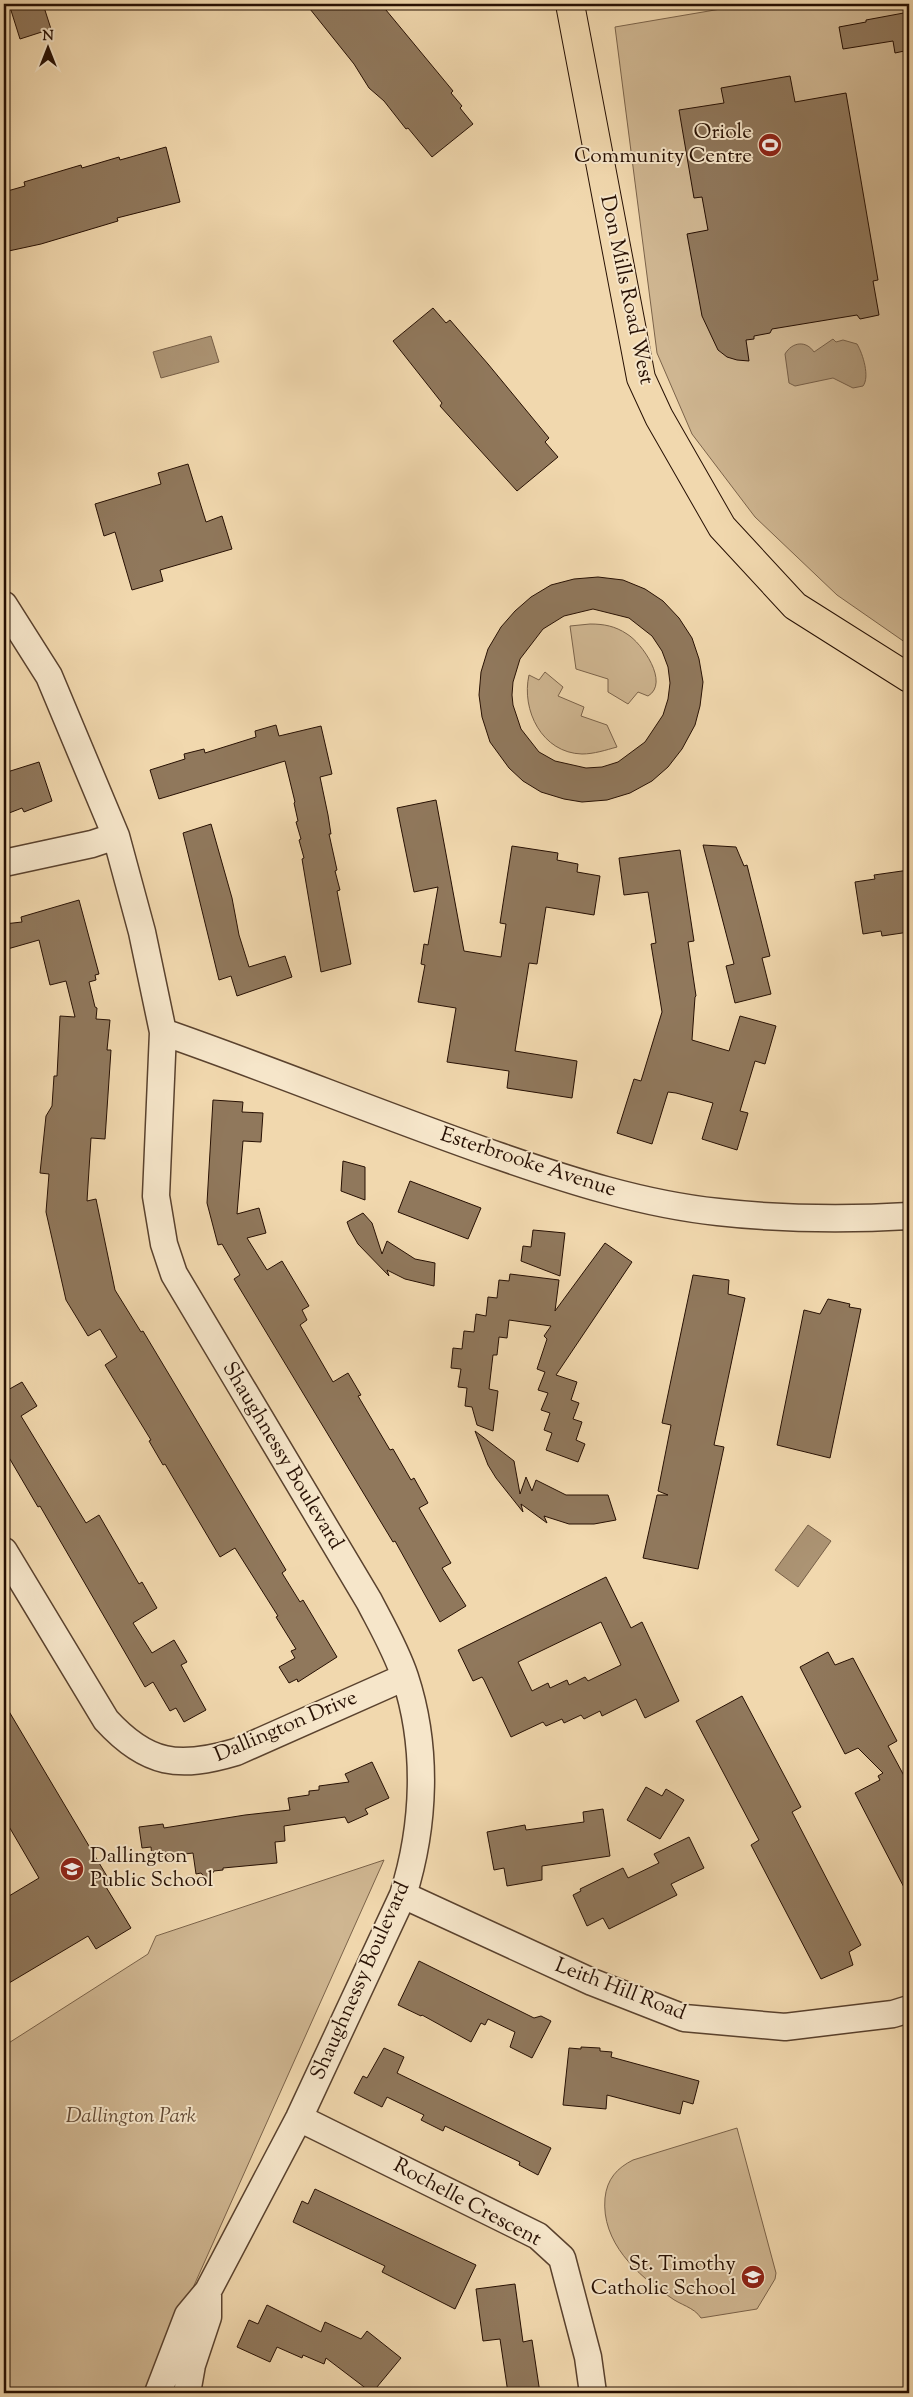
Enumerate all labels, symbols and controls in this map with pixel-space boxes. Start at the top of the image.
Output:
north arrow [22,22,72,72]
text: N [42,27,54,47]
place label: Oriole Community Centre [574,118,752,172]
sports icon: Oriole Community Centre [757,132,783,158]
street label: Don Mills Road West [591,193,661,387]
street label: Esterbrooke Avenue [436,1120,620,1206]
street label: Shaughnessy Boulevard [214,1356,350,1556]
street label: Dallington Drive [210,1683,362,1771]
place label: Dallington Public School [90,1842,213,1896]
school or university icon: Dallington Public School [59,1856,85,1882]
street label: Shaughnessy Boulevard [304,1877,418,2085]
street label: Leith Hill Road [550,1951,690,2029]
park label: Dallington Park [66,2102,197,2132]
street label: Rochelle Crescent [388,2151,546,2255]
place label: St. Timothy Catholic School [591,2250,737,2304]
school or university icon: St. Timothy Catholic School [740,2264,766,2290]

